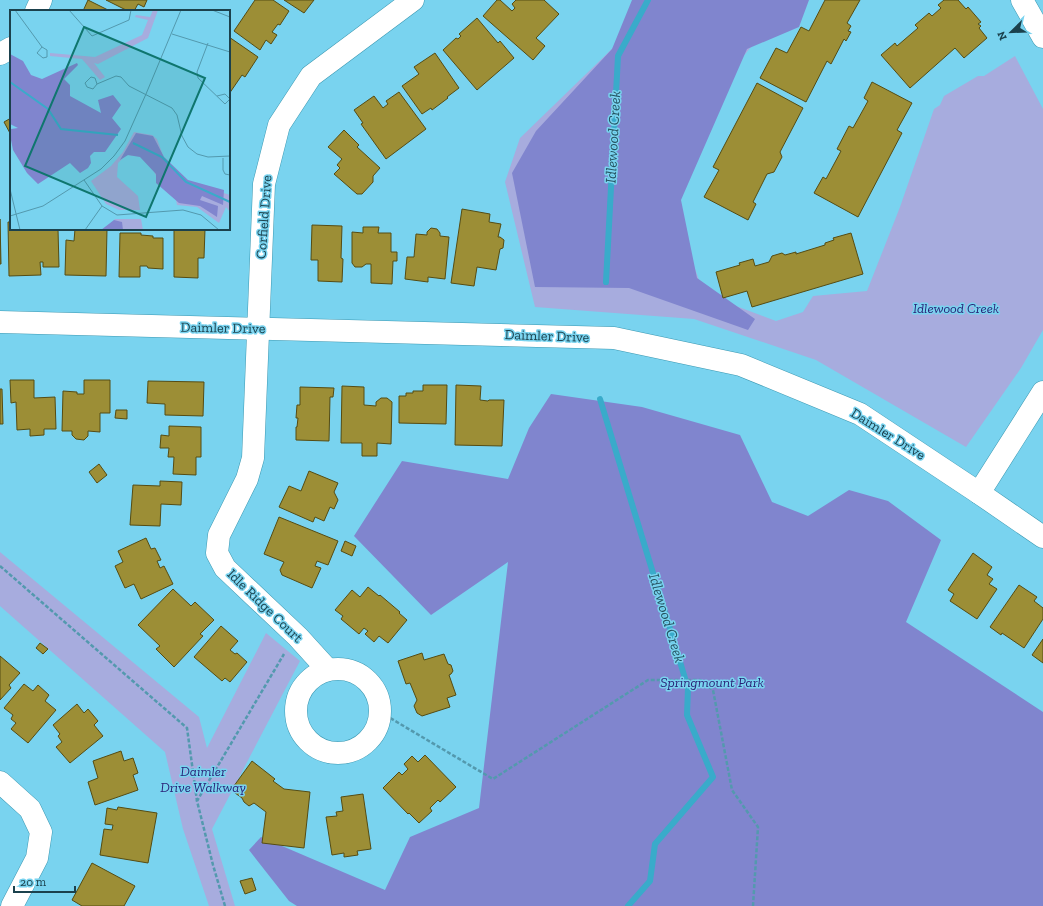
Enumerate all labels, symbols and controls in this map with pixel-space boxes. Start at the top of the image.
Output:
inset map [10,10,230,230]
north arrow [991,12,1031,52]
text: N [994,29,1010,42]
water label: Idlewood Creek [602,90,624,184]
street label: Corfield Drive [253,174,275,260]
park label: Idlewood Creek [913,300,999,317]
street label: Daimler Drive [181,319,266,337]
street label: Daimler Drive [504,326,590,346]
street label: Daimler Drive [848,404,929,464]
street label: Idle Ridge Court [224,566,307,647]
water label: Idlewood Creek [645,571,689,665]
park label: Springmount Park [660,674,764,691]
park label: Daimler Drive Walkway [160,763,246,796]
scale bar [14,868,75,894]
text: 20 m [20,875,47,889]

